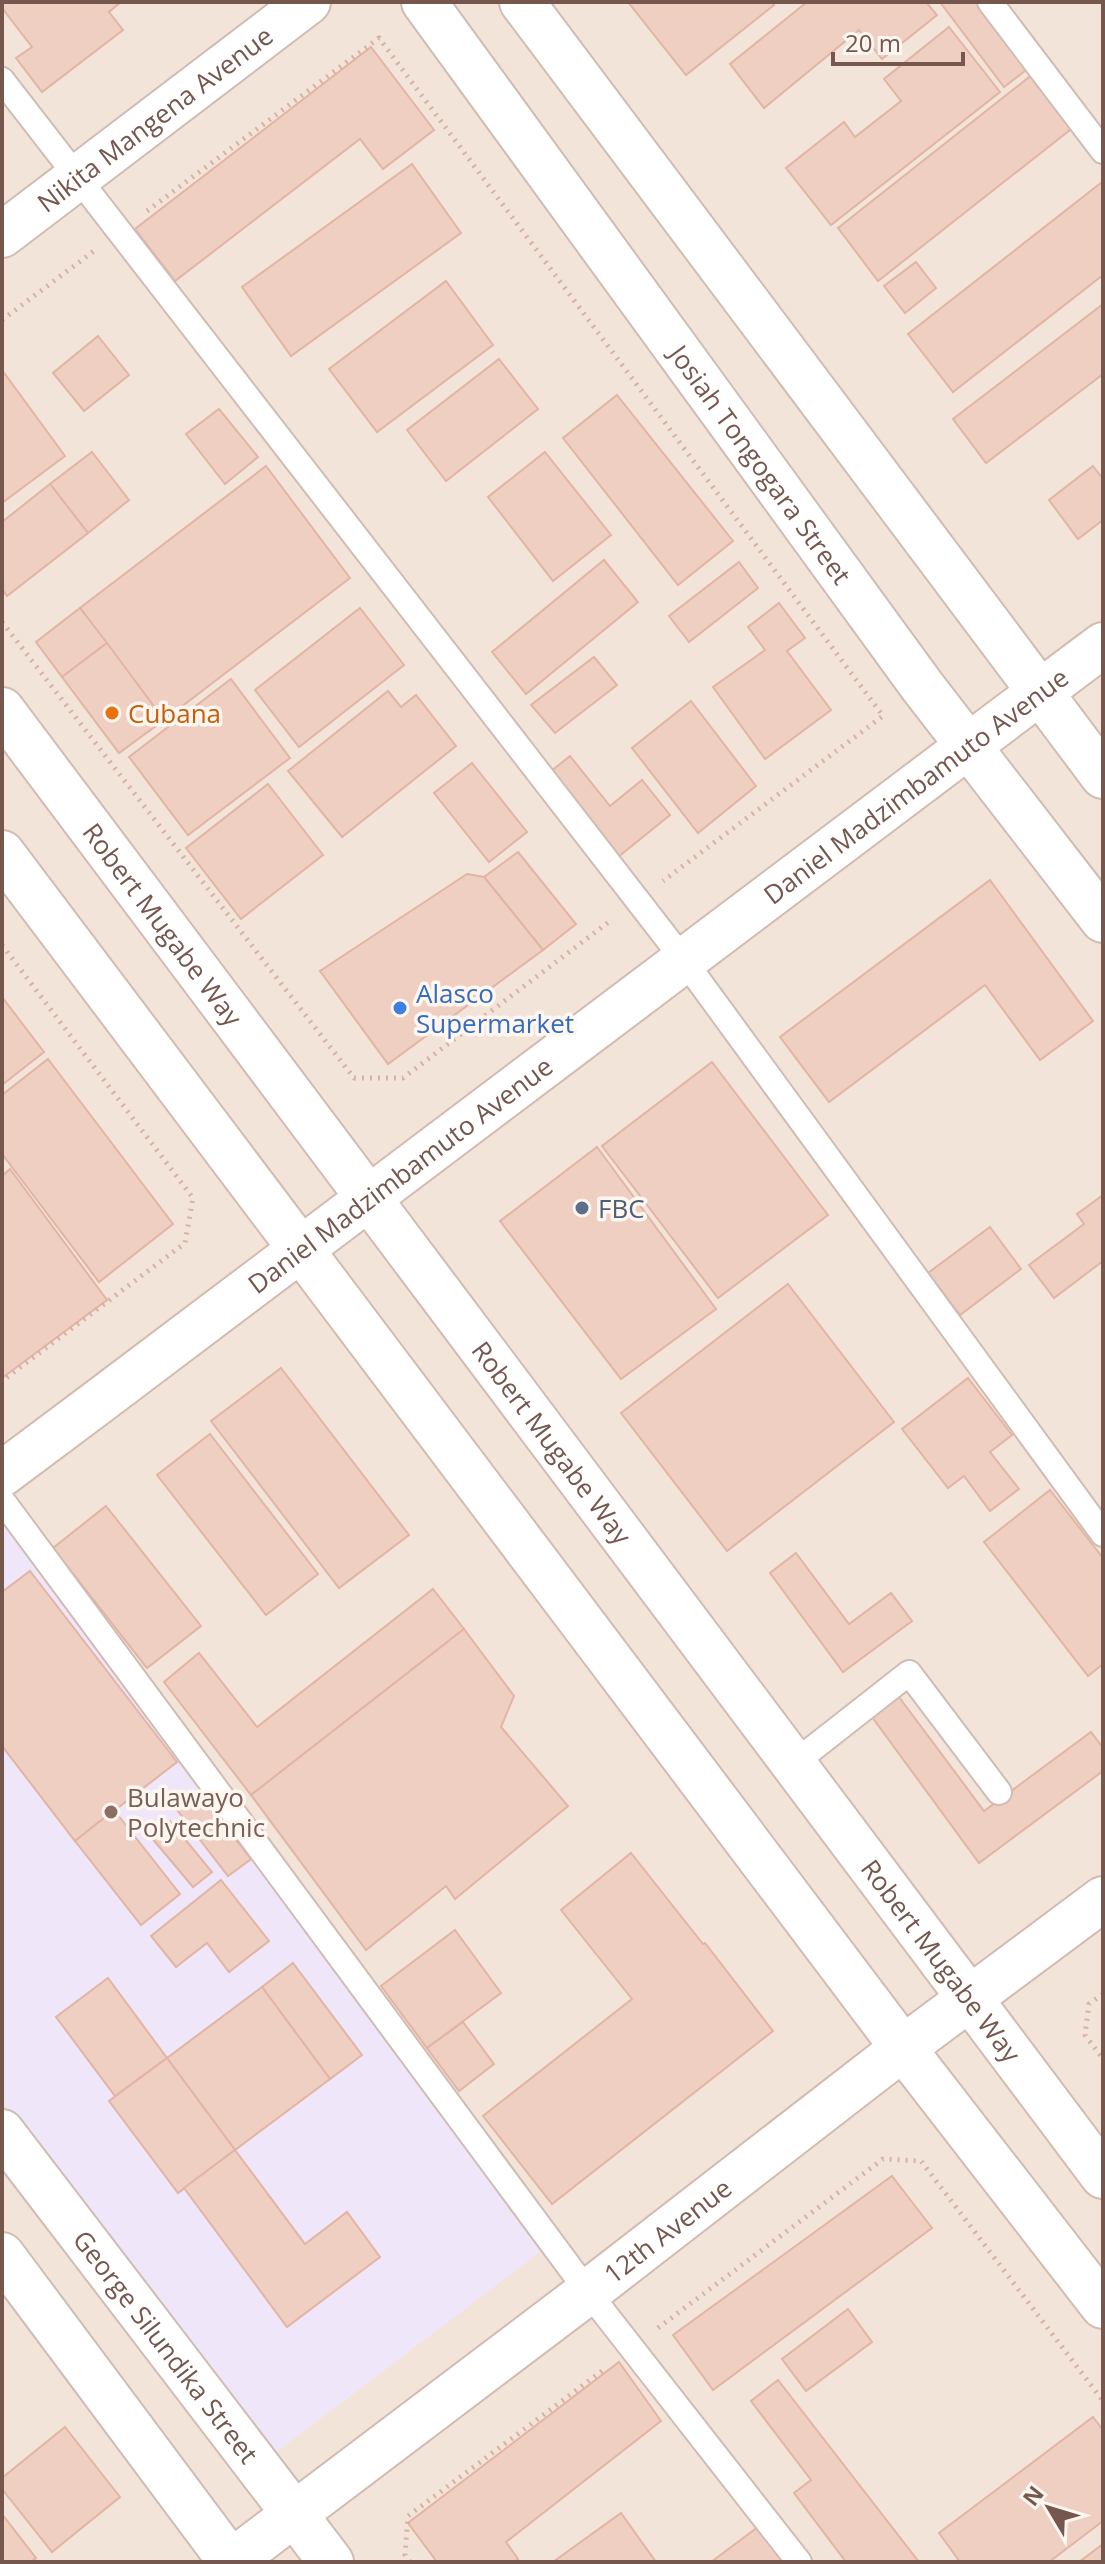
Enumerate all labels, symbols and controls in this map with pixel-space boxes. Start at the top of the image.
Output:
scale bar [833,16,963,66]
street label: Nikita Mangena Avenue [30,17,280,220]
text: 20 m [845,26,901,59]
street label: Josiah Tongogara Street [660,335,860,591]
street label: Daniel Madzimbamuto Avenue [756,659,1076,912]
place label: Cubana [128,695,221,731]
marker: Cubana [103,704,121,722]
street label: Robert Mugabe Way [75,815,252,1034]
place label: Alasco Supermarket [416,975,574,1041]
marker: Alasco Supermarket [391,999,409,1017]
street label: Daniel Madzimbamuto Avenue [240,1048,560,1301]
place label: FBC [598,1190,645,1226]
marker: FBC [573,1199,591,1217]
street label: Robert Mugabe Way [464,1333,641,1552]
place label: Bulawayo Polytechnic [127,1779,265,1845]
marker: Bulawayo Polytechnic [102,1803,120,1821]
street label: Robert Mugabe Way [853,1852,1030,2070]
street label: 12th Avenue [596,2170,739,2291]
street label: George Silundika Street [65,2222,267,2470]
north arrow [1009,2468,1089,2548]
text: N [1015,2479,1050,2511]

